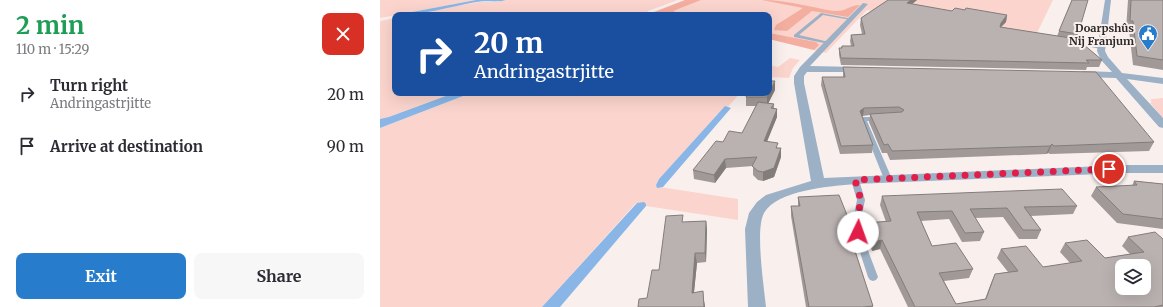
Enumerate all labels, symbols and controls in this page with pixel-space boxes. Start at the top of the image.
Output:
text: 2 min [16,10,84,41]
button: close [322,13,364,55]
place label: Doarpshûs Nij Franjum [1069,21,1134,48]
public building icon: Doarpshûs Nij Franjum [1137,23,1159,51]
text: 20 m [474,25,543,61]
icon: right [408,28,460,80]
text: 110 m · 15:29 [16,41,89,58]
text: Andringastrjitte [474,60,614,83]
text: Turn right [50,76,128,95]
icon: right [16,83,38,105]
text: 20 m [327,85,364,104]
text: Andringastrjitte [50,95,151,112]
icon: arrive [16,135,38,157]
text: Arrive at destination [50,137,203,156]
text: 90 m [327,137,364,156]
pin [1092,152,1126,186]
icon: arrive [1098,158,1120,180]
position arrow [837,211,879,253]
button: Exit [16,253,186,299]
button: Share [194,253,364,299]
map controls [1115,259,1151,295]
button: layers [1115,259,1151,295]

